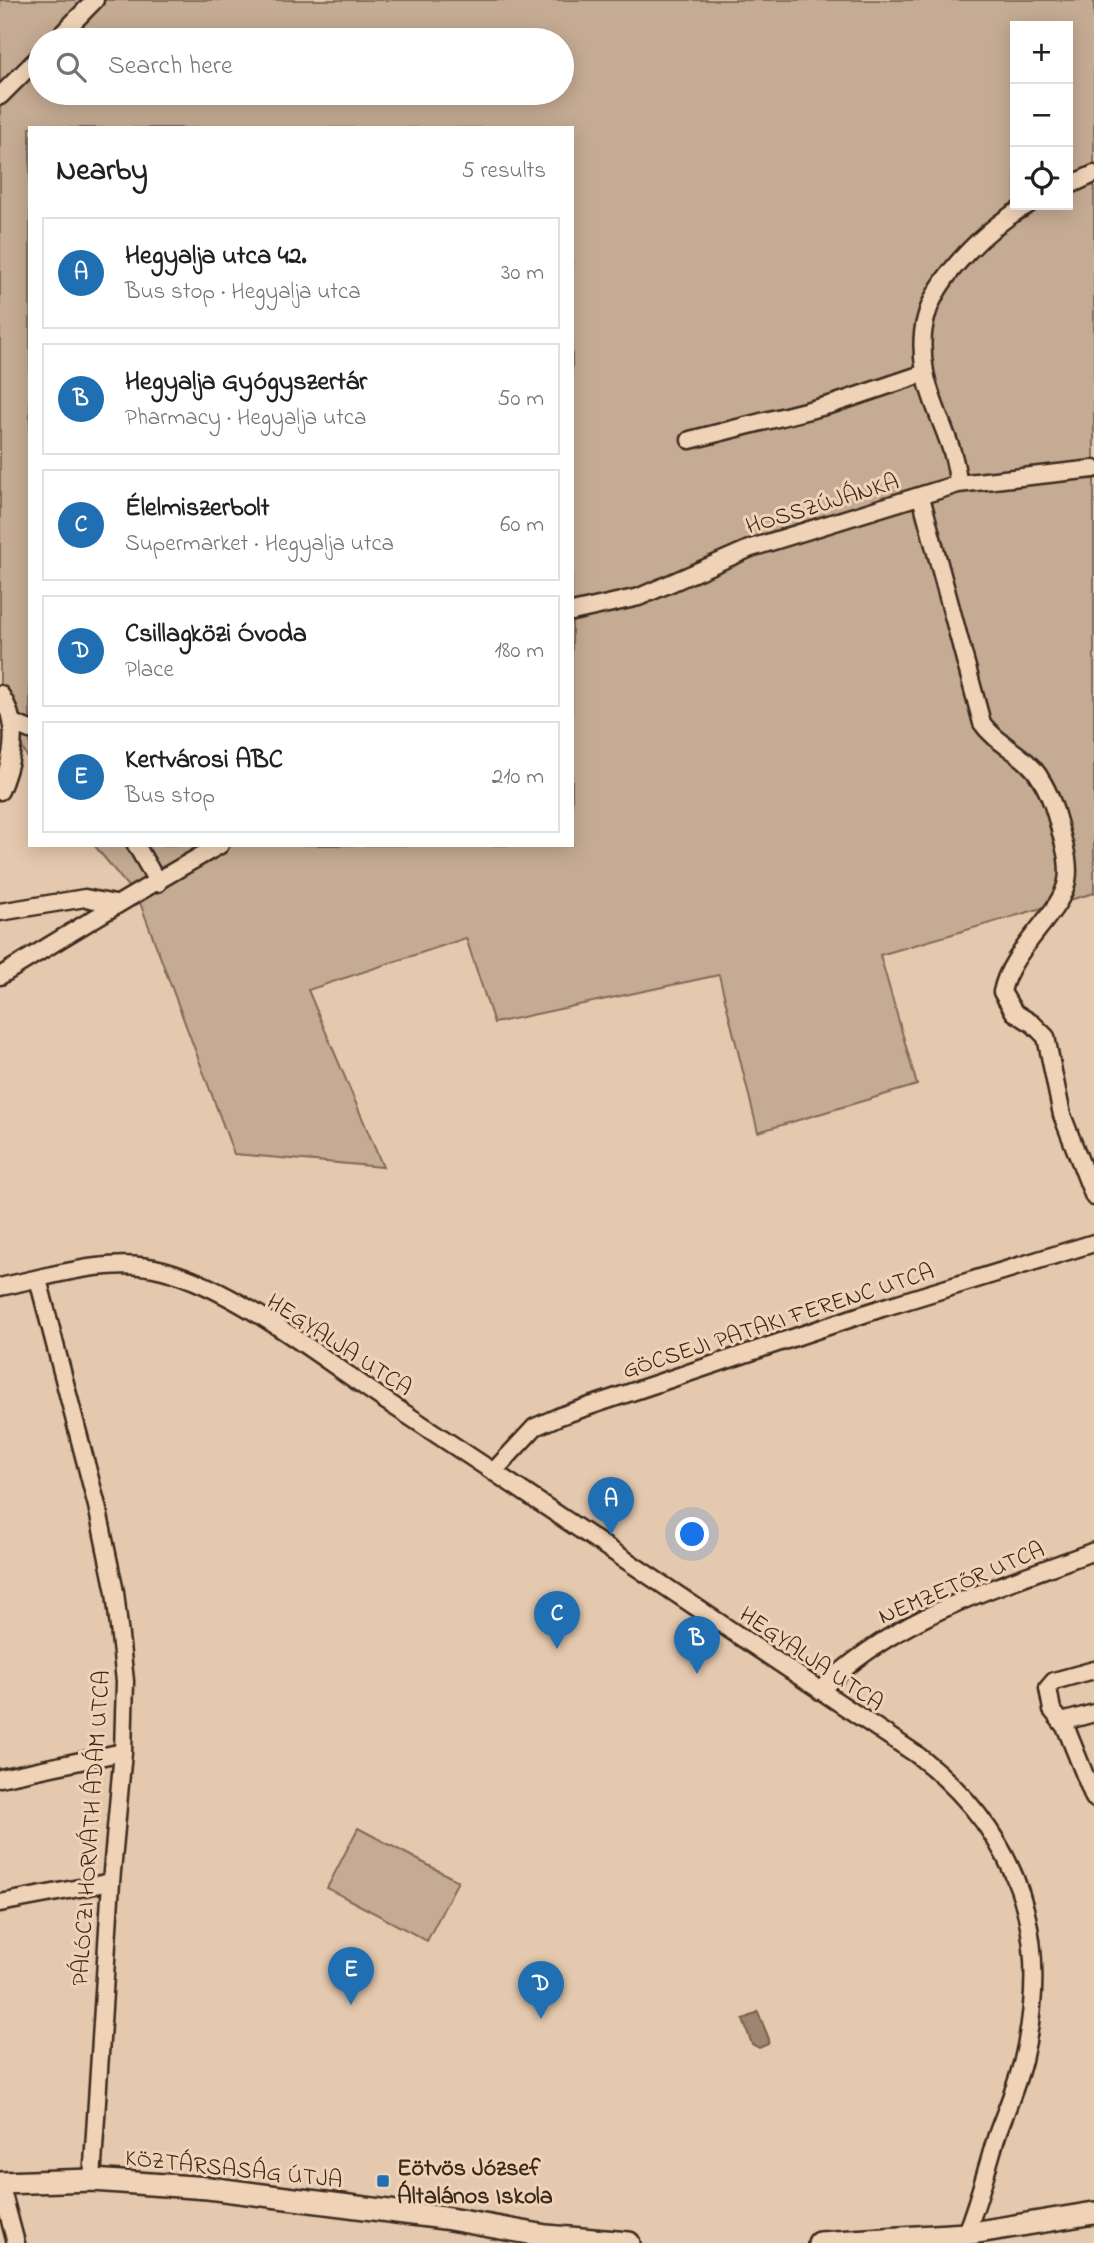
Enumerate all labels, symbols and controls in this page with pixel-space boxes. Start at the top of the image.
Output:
map controls [1010,21,1073,210]
button: + [1010,21,1073,84]
search box [28,28,574,105]
icon: search [52,48,90,86]
text: Search here [108,48,233,86]
button: − [1010,84,1073,147]
button: locate [1010,147,1073,210]
text: Nearby [56,150,148,194]
text: 5 results [462,155,546,188]
text: Hegyalja utca 42. [125,238,307,276]
text: A [74,257,88,290]
text: 30 m [501,257,544,290]
text: Bus stop · Hegyalja utca [125,276,361,309]
text: Hegyalja Gyógyszertár [125,364,367,402]
text: B [73,383,89,416]
text: 50 m [497,383,544,416]
text: Pharmacy · Hegyalja utca [125,402,366,435]
street label: HOSSZÚJÁNKA [742,465,904,545]
text: Élelmiszerbolt [125,490,269,528]
text: C [75,509,87,542]
text: 60 m [500,509,544,542]
text: Supermarket · Hegyalja utca [125,528,394,561]
text: Csillagközi Óvoda [125,616,307,654]
text: D [73,635,89,668]
text: 180 m [495,635,544,668]
text: Place [125,654,174,687]
text: Kertvárosi ABC [125,742,283,780]
text: E [74,761,88,794]
text: 210 m [492,761,544,794]
text: Bus stop [125,780,215,813]
street label: GÖCSEJI PATAKI FERENC UTCA [618,1255,939,1389]
street label: HEGYALJA UTCA [259,1286,418,1406]
pin: A [588,1477,634,1535]
your location [675,1517,709,1551]
street label: NEMZETŐR UTCA [873,1533,1051,1635]
pin: C [534,1591,580,1649]
street label: HEGYALJA UTCA [731,1599,890,1721]
pin: B [674,1616,720,1674]
street label: PÁLÓCZI HORVÁTH ÁDÁM UTCA [64,1669,121,1987]
pin: E [328,1947,374,2005]
pin: D [518,1961,564,2019]
street label: KÖZTÁRSASÁG ÚTJA [123,2142,344,2199]
place label: Eötvös József Általános Iskola [397,2152,553,2215]
marker: Eötvös József Általános Iskola [375,2173,391,2189]

